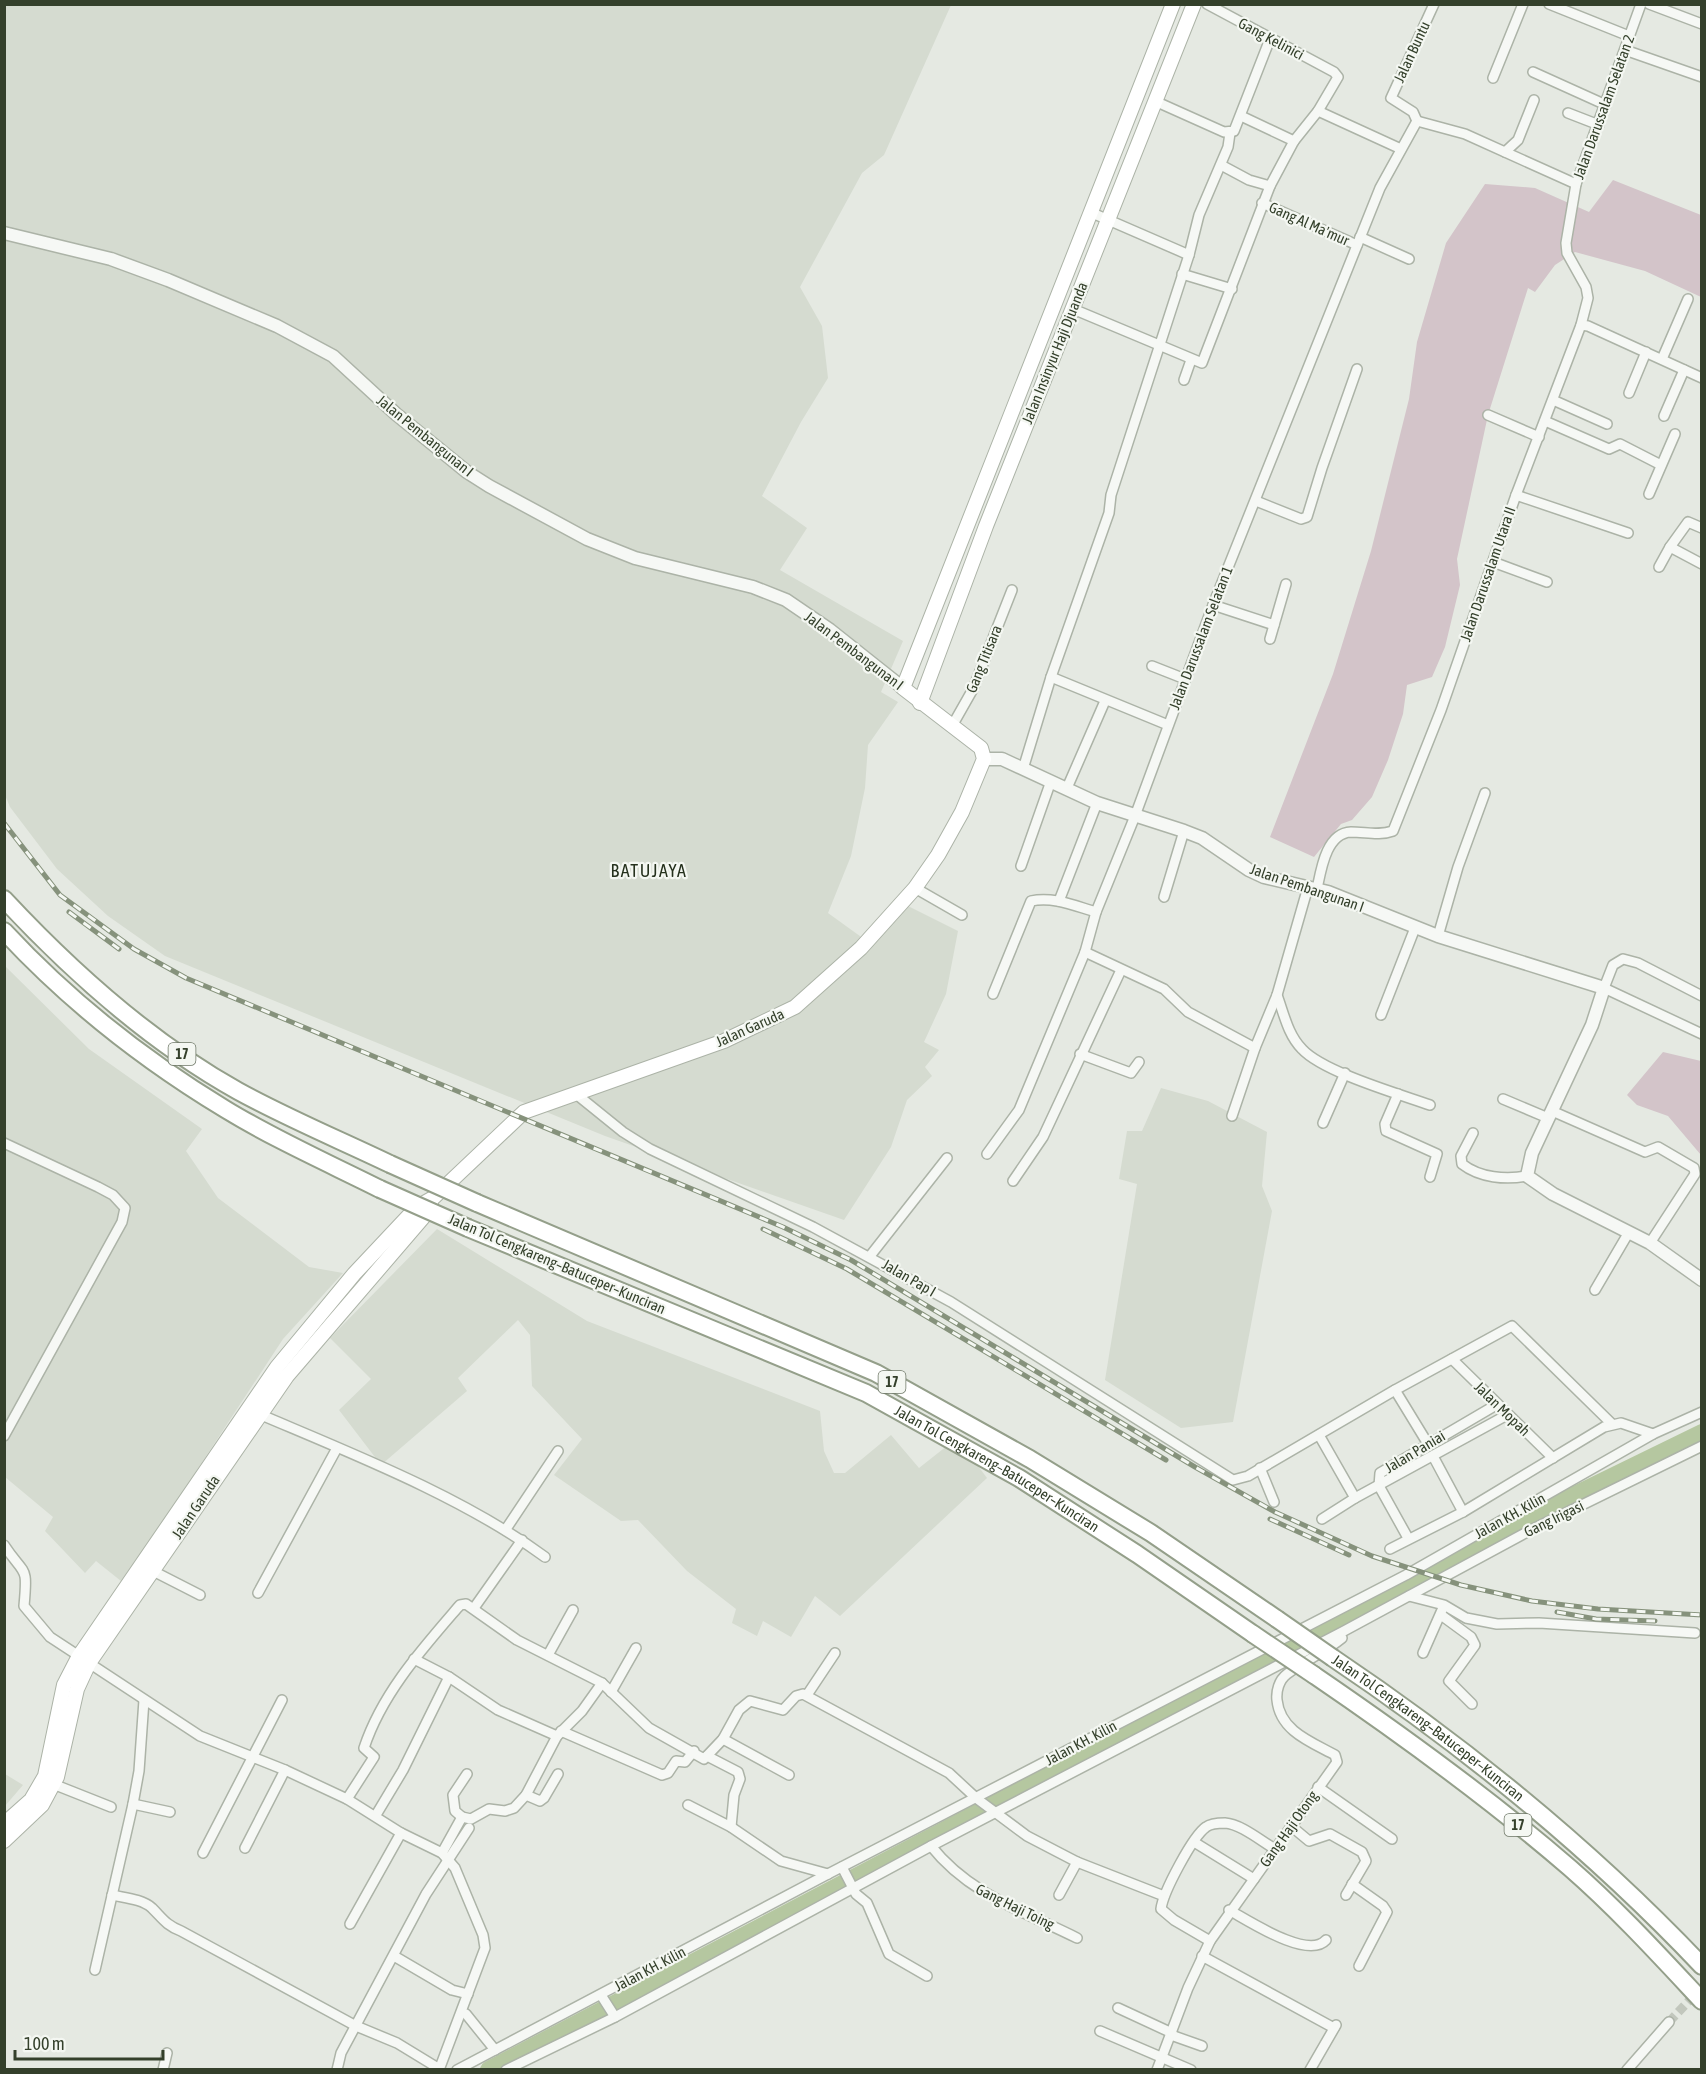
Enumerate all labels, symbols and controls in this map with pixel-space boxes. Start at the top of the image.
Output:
street label: Gang Kelinici [1236,14,1307,63]
street label: Jalan Buntu [1390,19,1433,85]
street label: Jalan Darussalam Selatan 2 [1570,32,1638,181]
street label: Gang Al Ma'mur [1266,198,1352,249]
street label: Jalan Insinyur Haji Djuanda [1018,280,1091,426]
street label: Jalan Pembangunan I [374,391,477,480]
street label: Jalan Darussalam Utara II [1456,504,1519,643]
street label: Jalan Darussalam Selatan 1 [1165,564,1236,712]
street label: Jalan Pembangunan I [802,608,907,693]
street label: Gang Titisara [962,622,1005,695]
district label: BATUJAYA [611,860,687,881]
street label: Jalan Pembangunan I [1248,860,1366,915]
street label: Jalan Garuda [713,1005,786,1050]
road number: 17 [168,1043,195,1065]
street label: Jalan Tol Cengkareng–Batuceper–Kunciran [446,1210,668,1317]
street label: Jalan Pap I [879,1255,939,1300]
road number: 17 [878,1371,906,1393]
street label: Jalan Mopah [1471,1378,1534,1439]
street label: Jalan Tol Cengkareng–Batuceper–Kunciran [892,1402,1102,1535]
street label: Jalan Paniai [1382,1427,1448,1476]
street label: Jalan Garuda [168,1472,223,1542]
street label: Jalan KH. Kilin [1471,1489,1548,1542]
street label: Gang Irigasi [1521,1497,1586,1540]
street label: Jalan Tol Cengkareng–Batuceper–Kunciran [1329,1651,1527,1804]
street label: Jalan KH. Kilin [1042,1717,1119,1768]
street label: Gang Haji Otong [1256,1787,1321,1870]
road number: 17 [1504,1814,1532,1836]
street label: Gang Haji Toing [973,1880,1058,1933]
street label: Jalan KH. Kilin [611,1943,688,1994]
scale bar [15,2023,164,2061]
text: 100 m [24,2033,65,2054]

